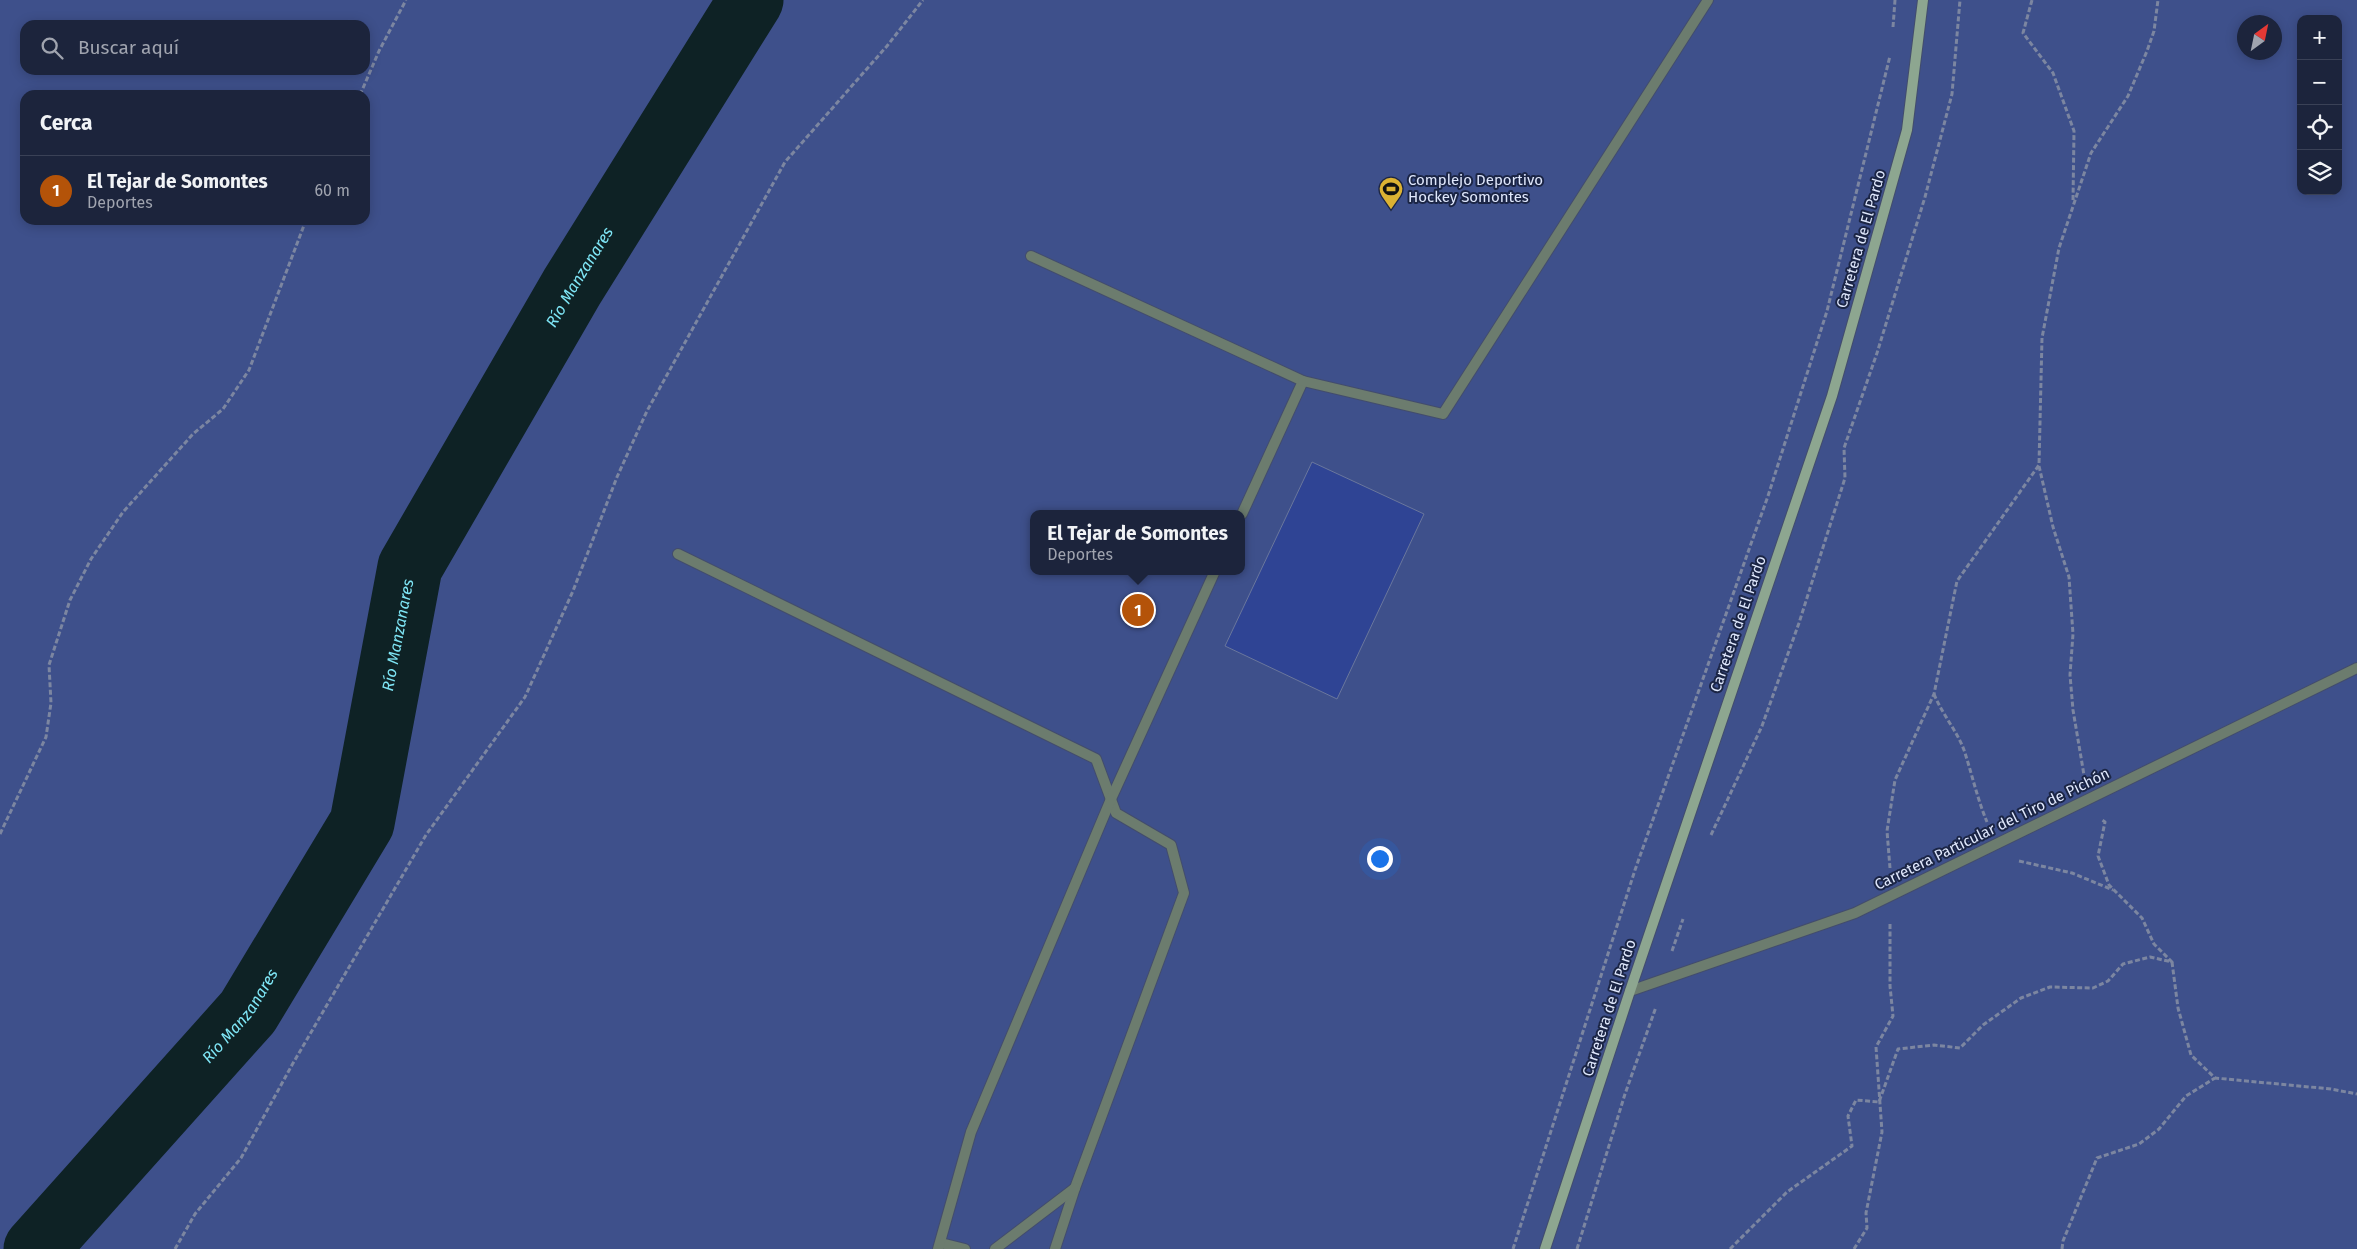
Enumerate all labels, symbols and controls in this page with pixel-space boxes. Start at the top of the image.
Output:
north arrow [2237,15,2282,60]
map controls [2297,15,2342,195]
button: + [2297,15,2342,60]
search box [20,20,370,75]
icon: search [38,34,66,62]
text: Buscar aquí [78,36,179,59]
button: − [2297,60,2342,105]
button: locate [2297,105,2342,150]
text: Cerca [40,110,92,136]
button: layers [2297,150,2342,195]
street label: Carretera de El Pardo [1833,168,1889,310]
text: El Tejar de Somontes [87,170,268,193]
place label: Complejo Deportivo Hockey Somontes [1408,171,1543,206]
sports icon: Complejo Deportivo Hockey Somontes [1378,176,1404,210]
text: 1 [52,181,60,200]
text: 60 m [315,181,350,200]
text: Deportes [87,193,153,212]
water label: Río Manzanares [542,223,617,331]
popup [1030,510,1245,575]
text: El Tejar de Somontes [1047,522,1228,545]
text: Deportes [1047,545,1113,564]
street label: Carretera de El Pardo [1706,553,1770,695]
water label: Río Manzanares [378,577,418,693]
pin: 1 [1122,591,1154,629]
street label: Carretera Particular del Tiro de Pichón [1872,764,2112,894]
your location [1367,846,1393,872]
street label: Carretera de El Pardo [1578,937,1640,1079]
water label: Río Manzanares [198,965,282,1067]

